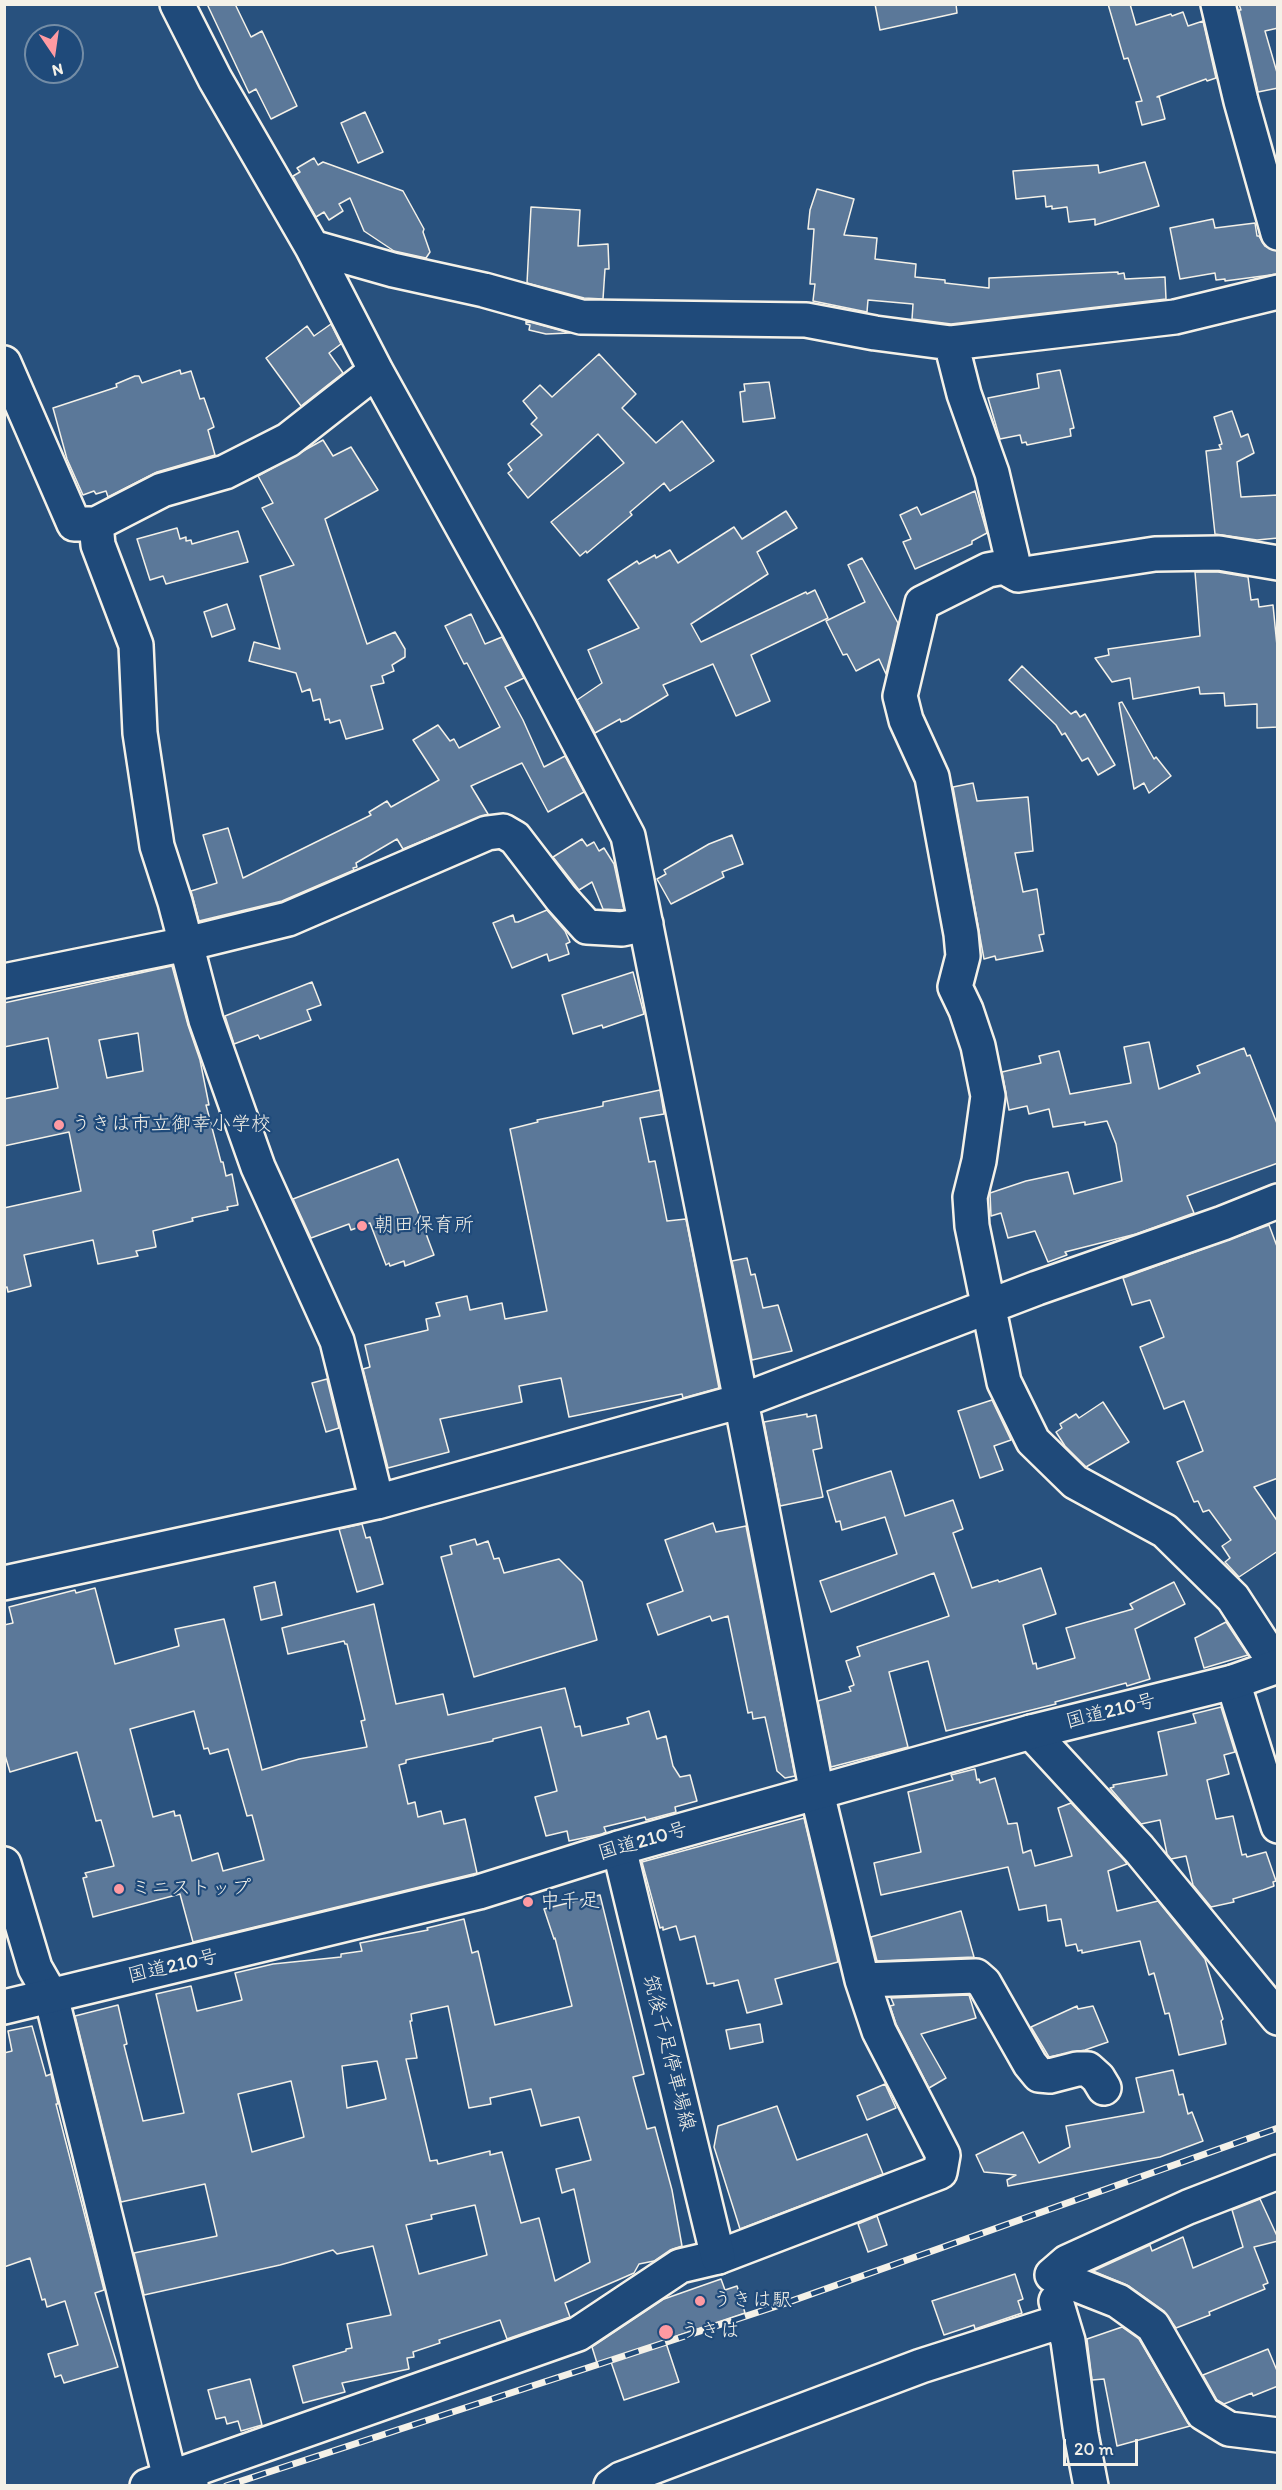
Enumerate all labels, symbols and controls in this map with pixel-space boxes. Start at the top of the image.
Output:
north arrow [24,24,84,84]
text: N [50,60,65,81]
place label: うきは市立御幸小学校 [71,1113,271,1137]
marker: うきは市立御幸小学校 [52,1118,66,1132]
place label: 朝田保育所 [374,1214,474,1238]
marker: 朝田保育所 [355,1219,369,1233]
street label: 国道210号 [1063,1689,1159,1735]
street label: 国道210号 [595,1818,691,1866]
place label: ミニストップ [131,1877,251,1901]
marker: ミニストップ [112,1882,126,1896]
place label: 中千足 [540,1890,600,1914]
marker: 中千足 [521,1895,535,1909]
street label: 国道210号 [125,1945,221,1989]
street label: 筑後千足停車場線 [637,1972,699,2134]
place label: うきは駅 [712,2289,792,2313]
marker: うきは駅 [693,2294,707,2308]
place label: うきは [680,2320,740,2344]
marker: うきは [657,2323,675,2341]
scale bar [1066,2427,1141,2465]
text: 20 m [1074,2438,1114,2460]

